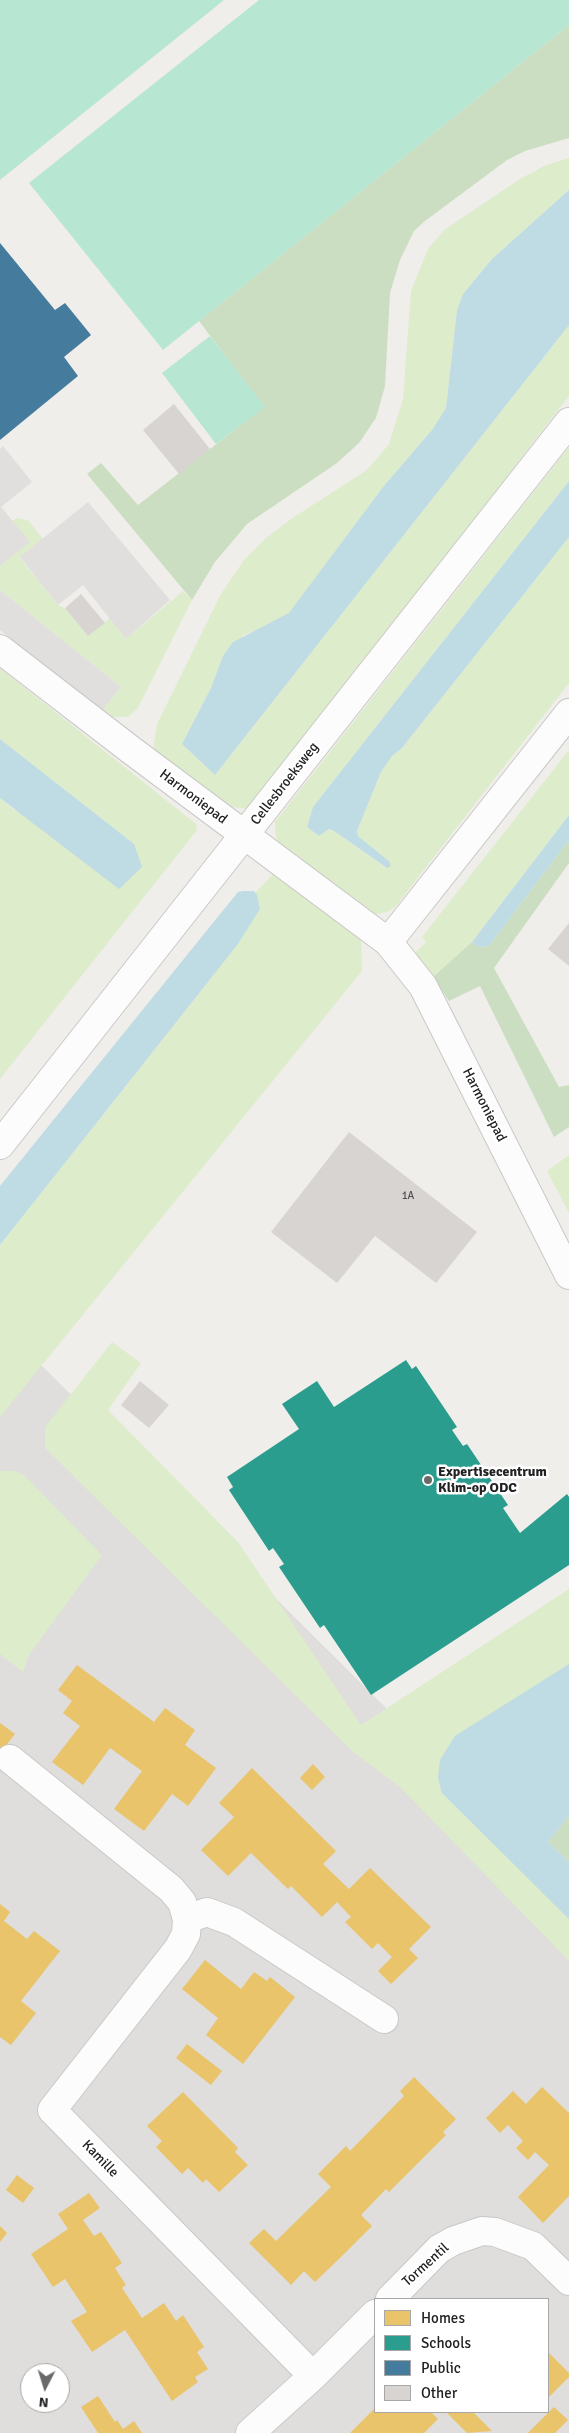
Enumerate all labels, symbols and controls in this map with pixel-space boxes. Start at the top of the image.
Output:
street label: Cellesbroeksweg [247,739,323,829]
street label: Harmoniepad [156,766,230,828]
street label: Harmoniepad [458,1065,510,1145]
house number: 1A [402,1189,414,1203]
place label: Expertisecentrum Klim-op ODC [438,1464,547,1496]
marker: Expertisecentrum Klim-op ODC [422,1474,434,1486]
street label: Kamille [78,2137,122,2181]
street label: Tormentil [399,2240,453,2290]
legend [374,2298,549,2413]
text: Homes [421,2309,465,2327]
text: Schools [421,2334,471,2352]
text: Public [421,2359,461,2377]
north arrow [20,2363,70,2413]
text: Other [421,2384,457,2402]
text: N [38,2394,49,2411]

